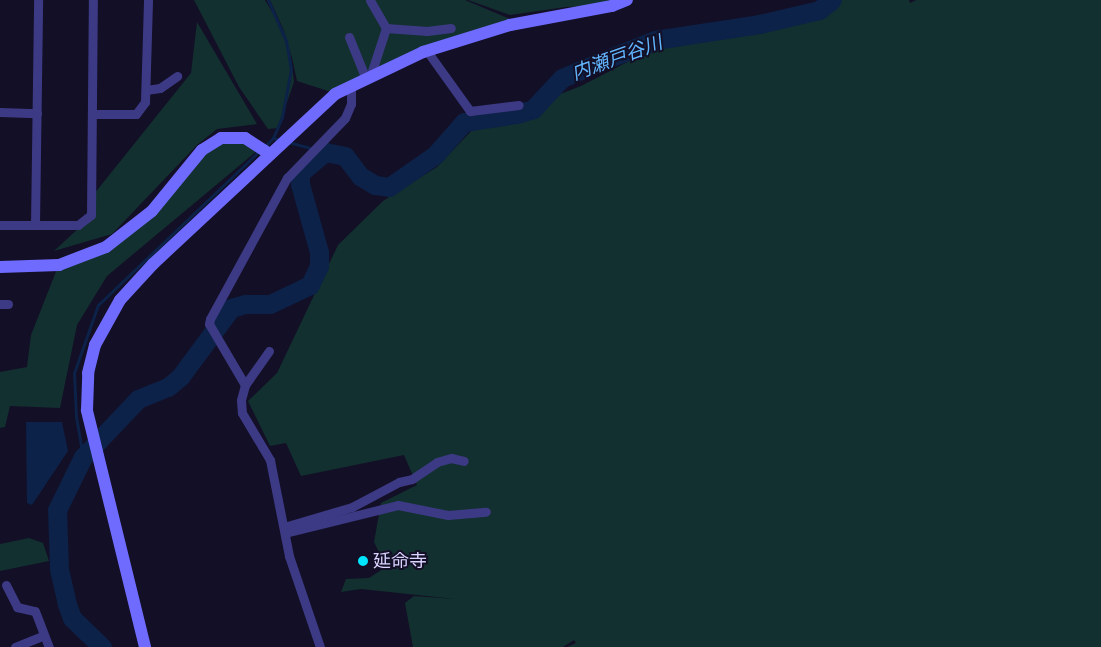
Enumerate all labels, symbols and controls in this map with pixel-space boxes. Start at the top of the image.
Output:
water label: 内瀬戸谷川 [568,31,666,85]
place label: 延命寺 [373,550,427,572]
marker: 延命寺 [357,555,369,567]

